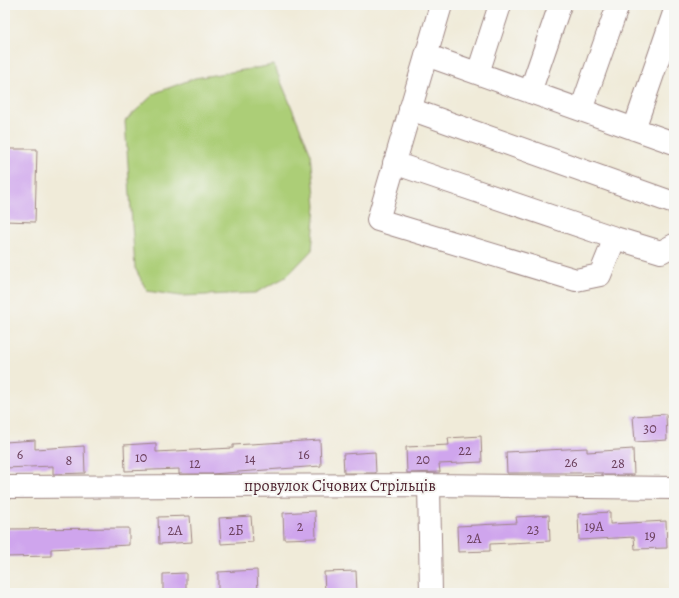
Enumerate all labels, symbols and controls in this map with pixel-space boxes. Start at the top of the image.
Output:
house number: 30 [643,419,657,438]
house number: 22 [458,441,472,460]
house number: 6 [17,445,23,464]
house number: 16 [298,445,310,464]
house number: 10 [135,448,147,467]
house number: 14 [244,449,256,468]
house number: 20 [416,450,430,469]
house number: 8 [66,451,73,470]
house number: 26 [564,453,578,472]
house number: 12 [189,454,201,473]
house number: 28 [611,454,625,473]
street label: провулок Січових Стрільців [244,475,436,497]
house number: 2 [297,517,304,536]
house number: 19А [584,517,604,536]
house number: 23 [527,520,539,539]
house number: 2А [168,521,183,540]
house number: 2Б [229,521,244,540]
house number: 19 [644,526,656,545]
house number: 2А [467,529,482,548]

